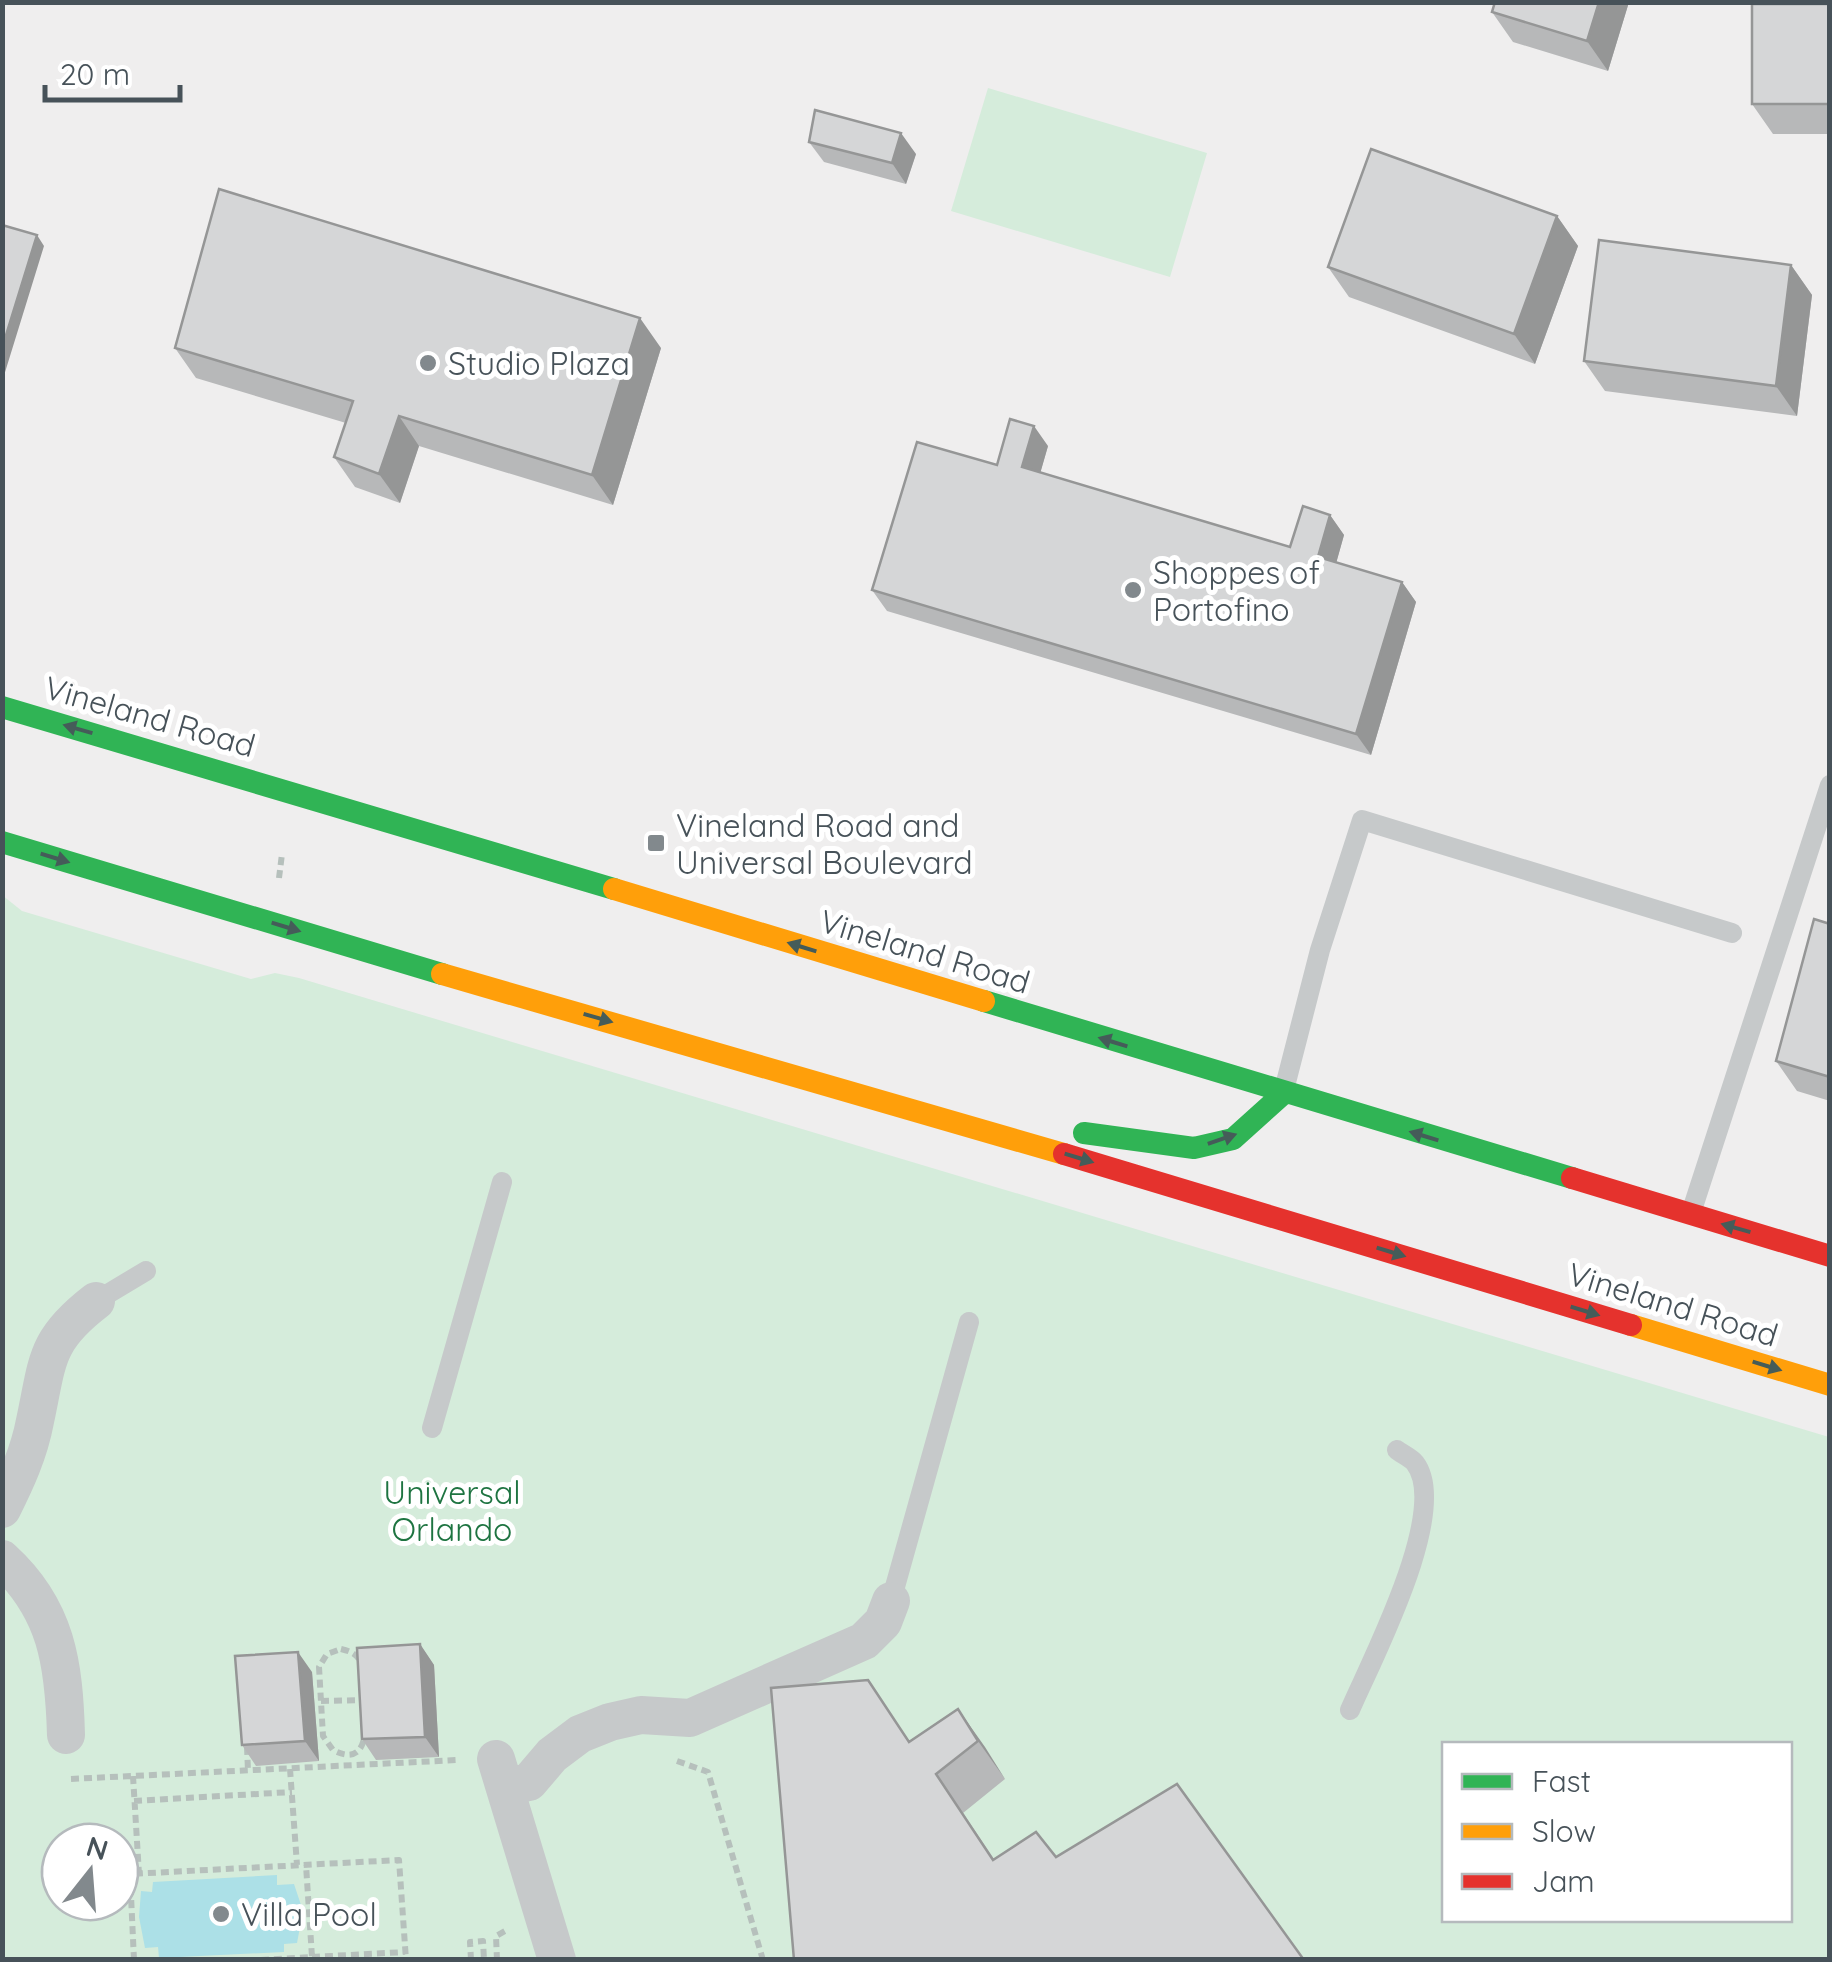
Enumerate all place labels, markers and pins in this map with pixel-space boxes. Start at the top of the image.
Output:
place label: Studio Plaza [448,343,630,383]
marker: Studio Plaza [417,352,439,374]
place label: Shoppes of Portofino [1153,552,1320,629]
marker: Shoppes of Portofino [1122,579,1144,601]
place label: Vineland Road and Universal Boulevard [676,805,973,882]
marker: Vineland Road and Universal Boulevard [645,832,667,854]
place label: Villa Pool [241,1894,377,1934]
marker: Villa Pool [210,1903,232,1925]

